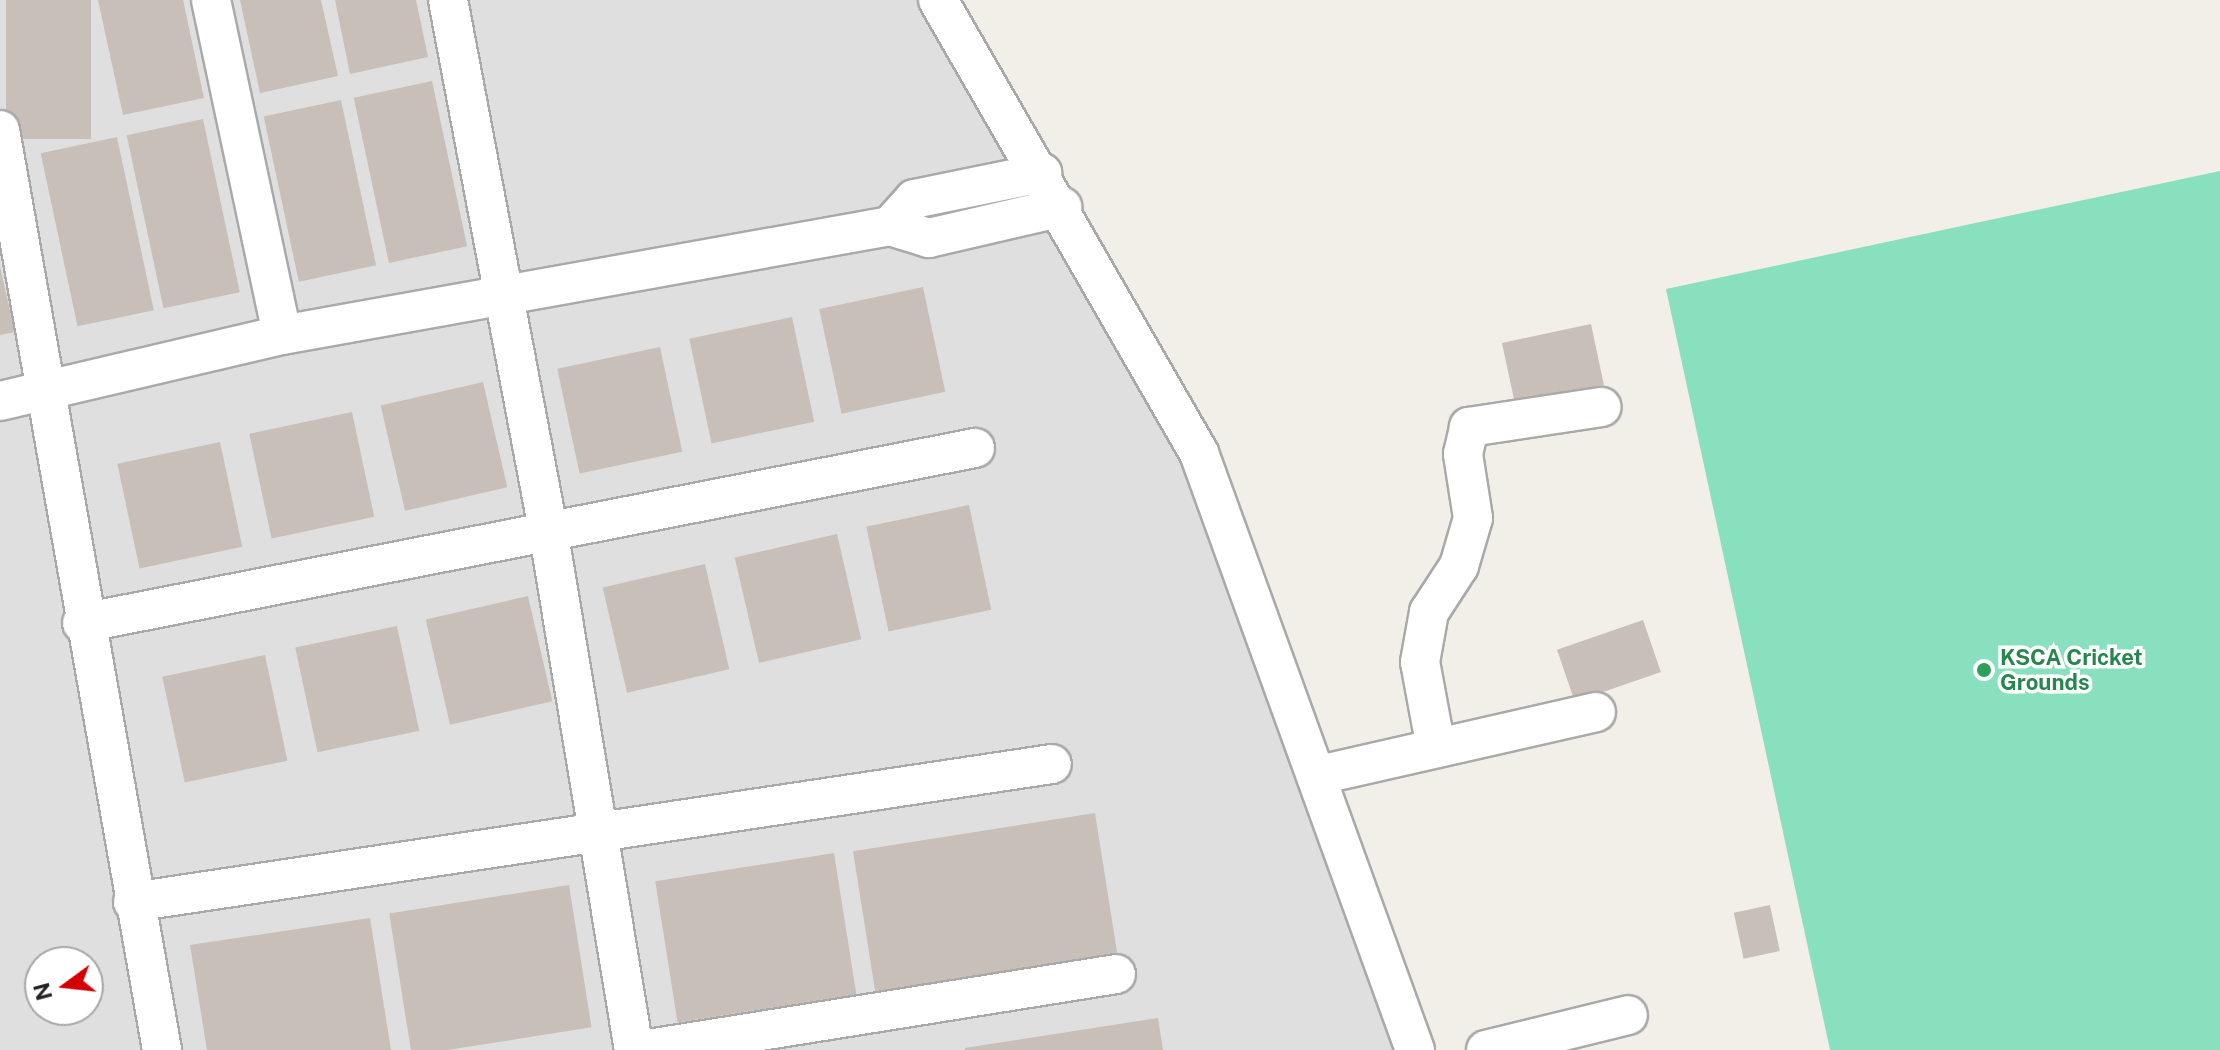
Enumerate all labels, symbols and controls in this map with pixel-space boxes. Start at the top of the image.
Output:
place label: KSCA Cricket Grounds [2000,644,2143,696]
marker: KSCA Cricket Grounds [1975,661,1993,679]
north arrow [24,946,104,1026]
text: N [28,980,58,1003]

